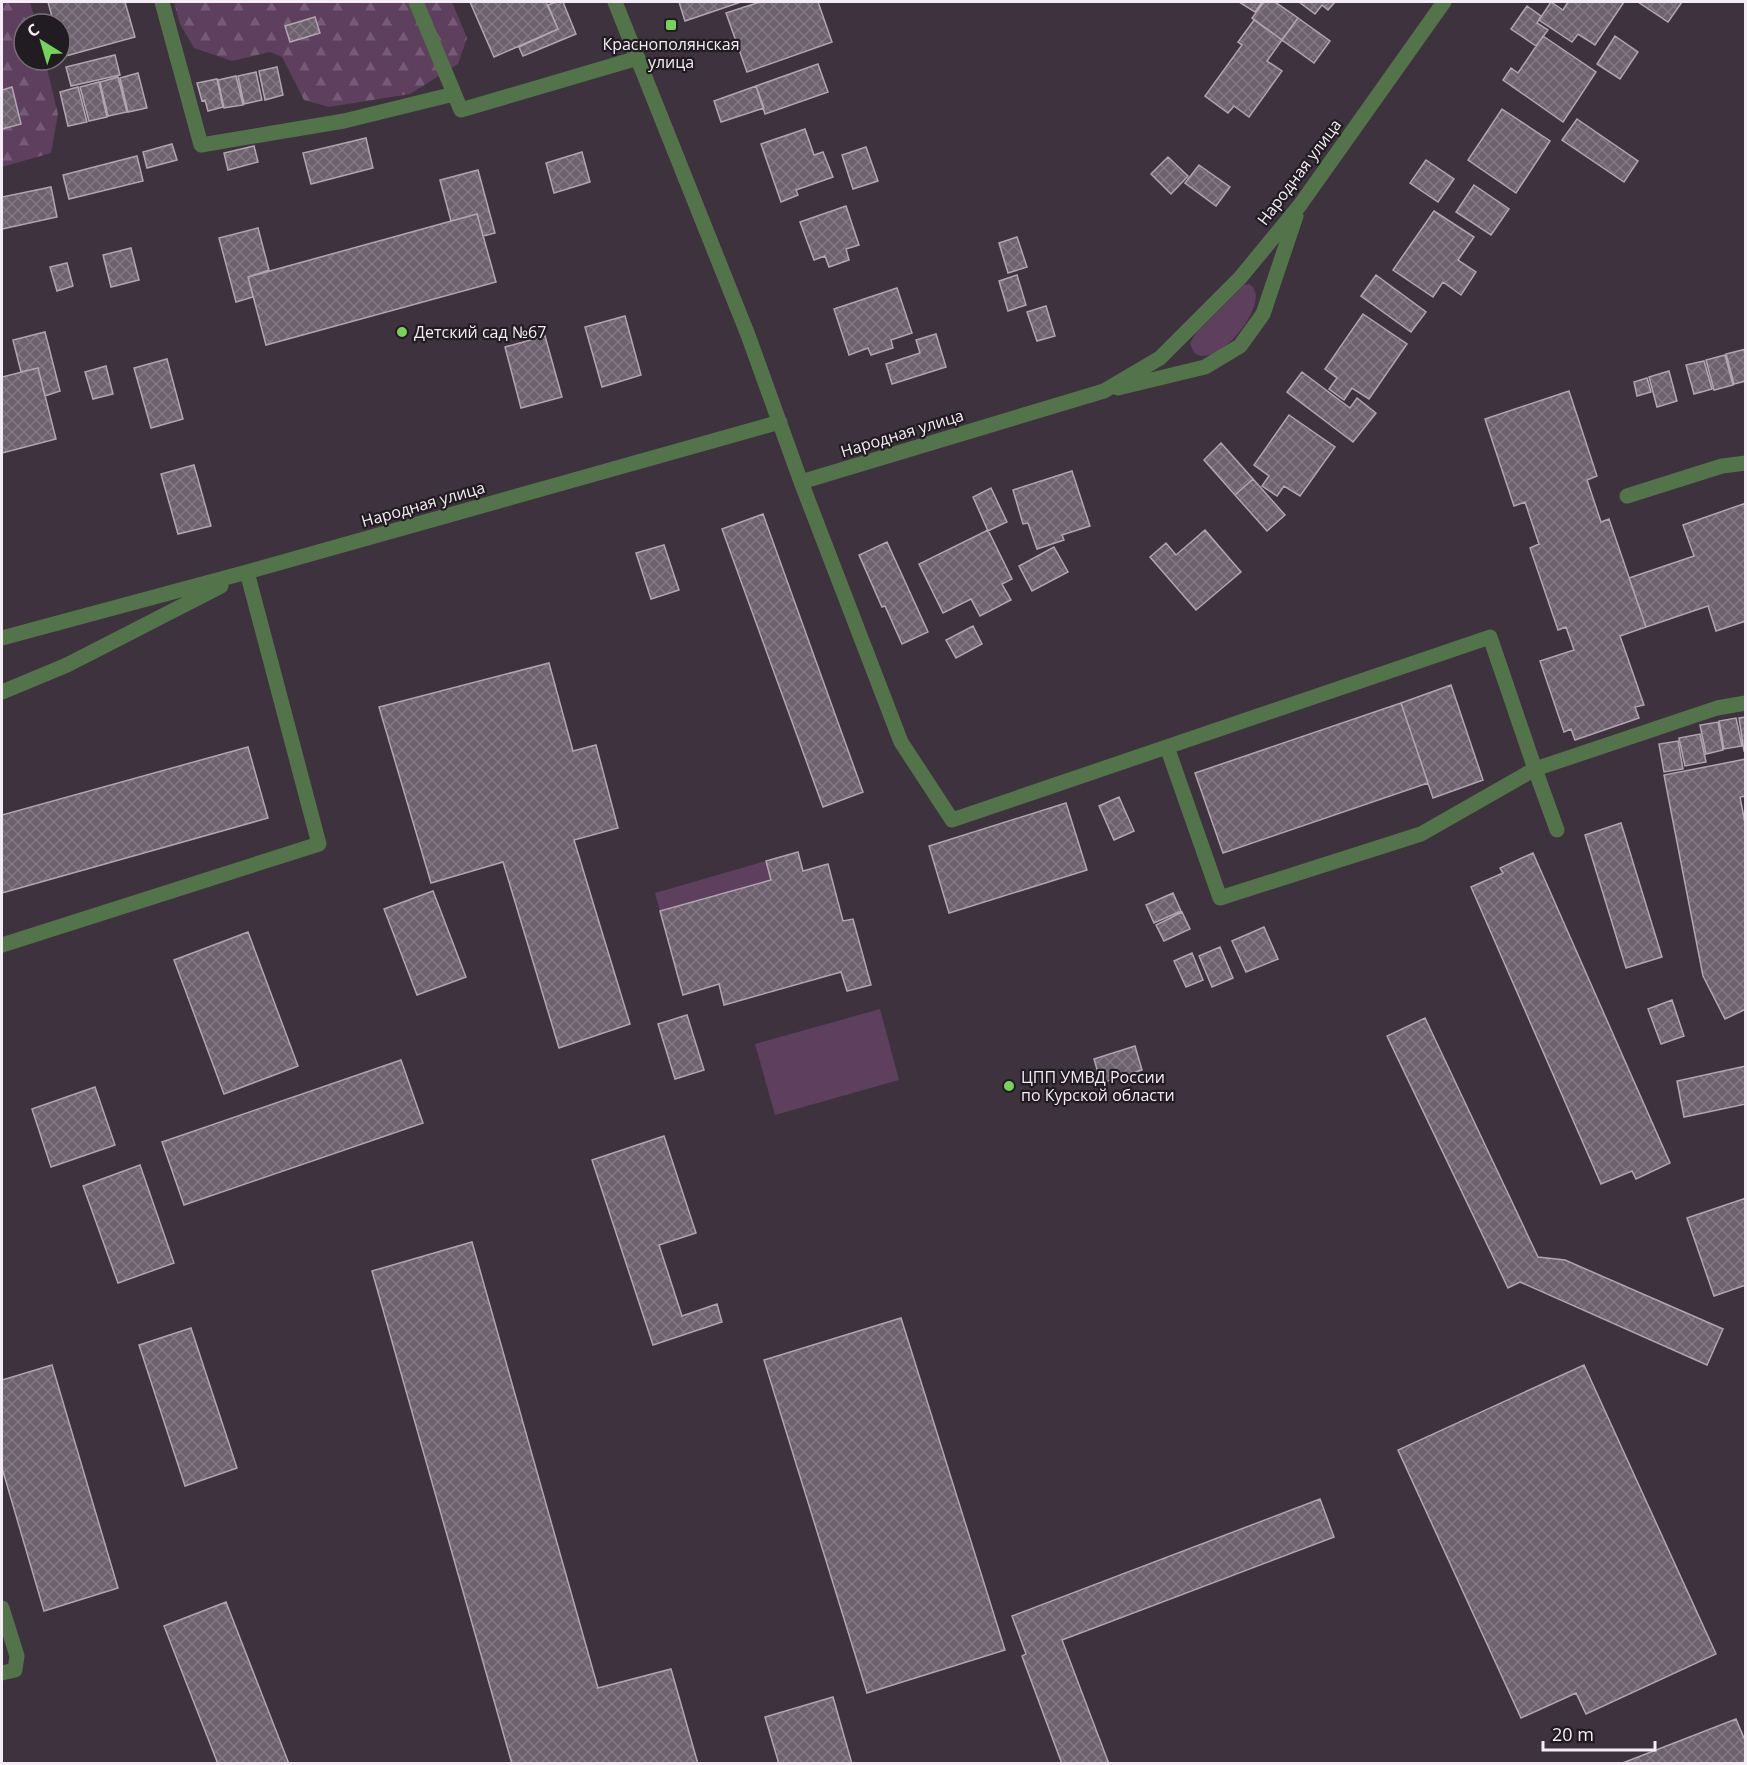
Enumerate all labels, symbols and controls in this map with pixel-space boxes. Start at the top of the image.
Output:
north arrow [12,12,72,72]
text: С [22,18,44,42]
marker: Краснополянская улица [664,18,678,32]
place label: Краснополянская улица [602,33,740,73]
street label: Народная улица [1252,114,1346,230]
place label: Детский сад №67 [414,321,546,343]
marker: Детский сад №67 [395,325,409,339]
street label: Народная улица [838,404,966,462]
street label: Народная улица [359,476,487,532]
place label: ЦПП УМВД России по Курской области [1021,1066,1175,1106]
marker: ЦПП УМВД России по Курской области [1002,1079,1016,1093]
scale bar [1543,1714,1656,1752]
text: 20 m [1552,1722,1594,1746]

